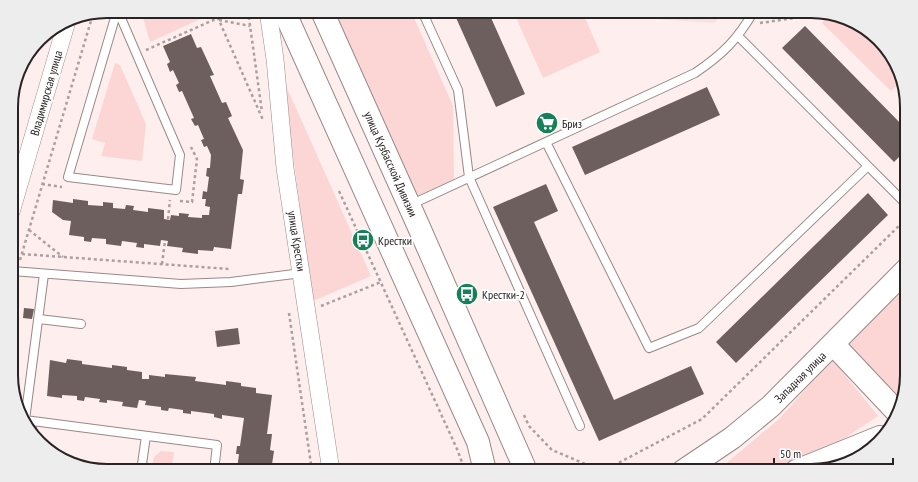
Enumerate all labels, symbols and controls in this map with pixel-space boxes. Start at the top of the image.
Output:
street label: Владимирская улица [27,48,65,137]
street label: улица Кузбасской Дивизии [361,109,421,219]
supermarket icon: Бриз [534,110,560,136]
place label: Бриз [562,116,582,131]
street label: улица Крестки [285,210,309,272]
bus stop icon: Крестки [350,227,376,253]
place label: Крестки [378,233,412,248]
bus stop icon: Крестки-2 [454,281,480,307]
place label: Крестки-2 [482,287,525,302]
street label: Западная улица [771,348,829,406]
scale bar [774,440,893,466]
text: 50 m [780,446,801,461]

